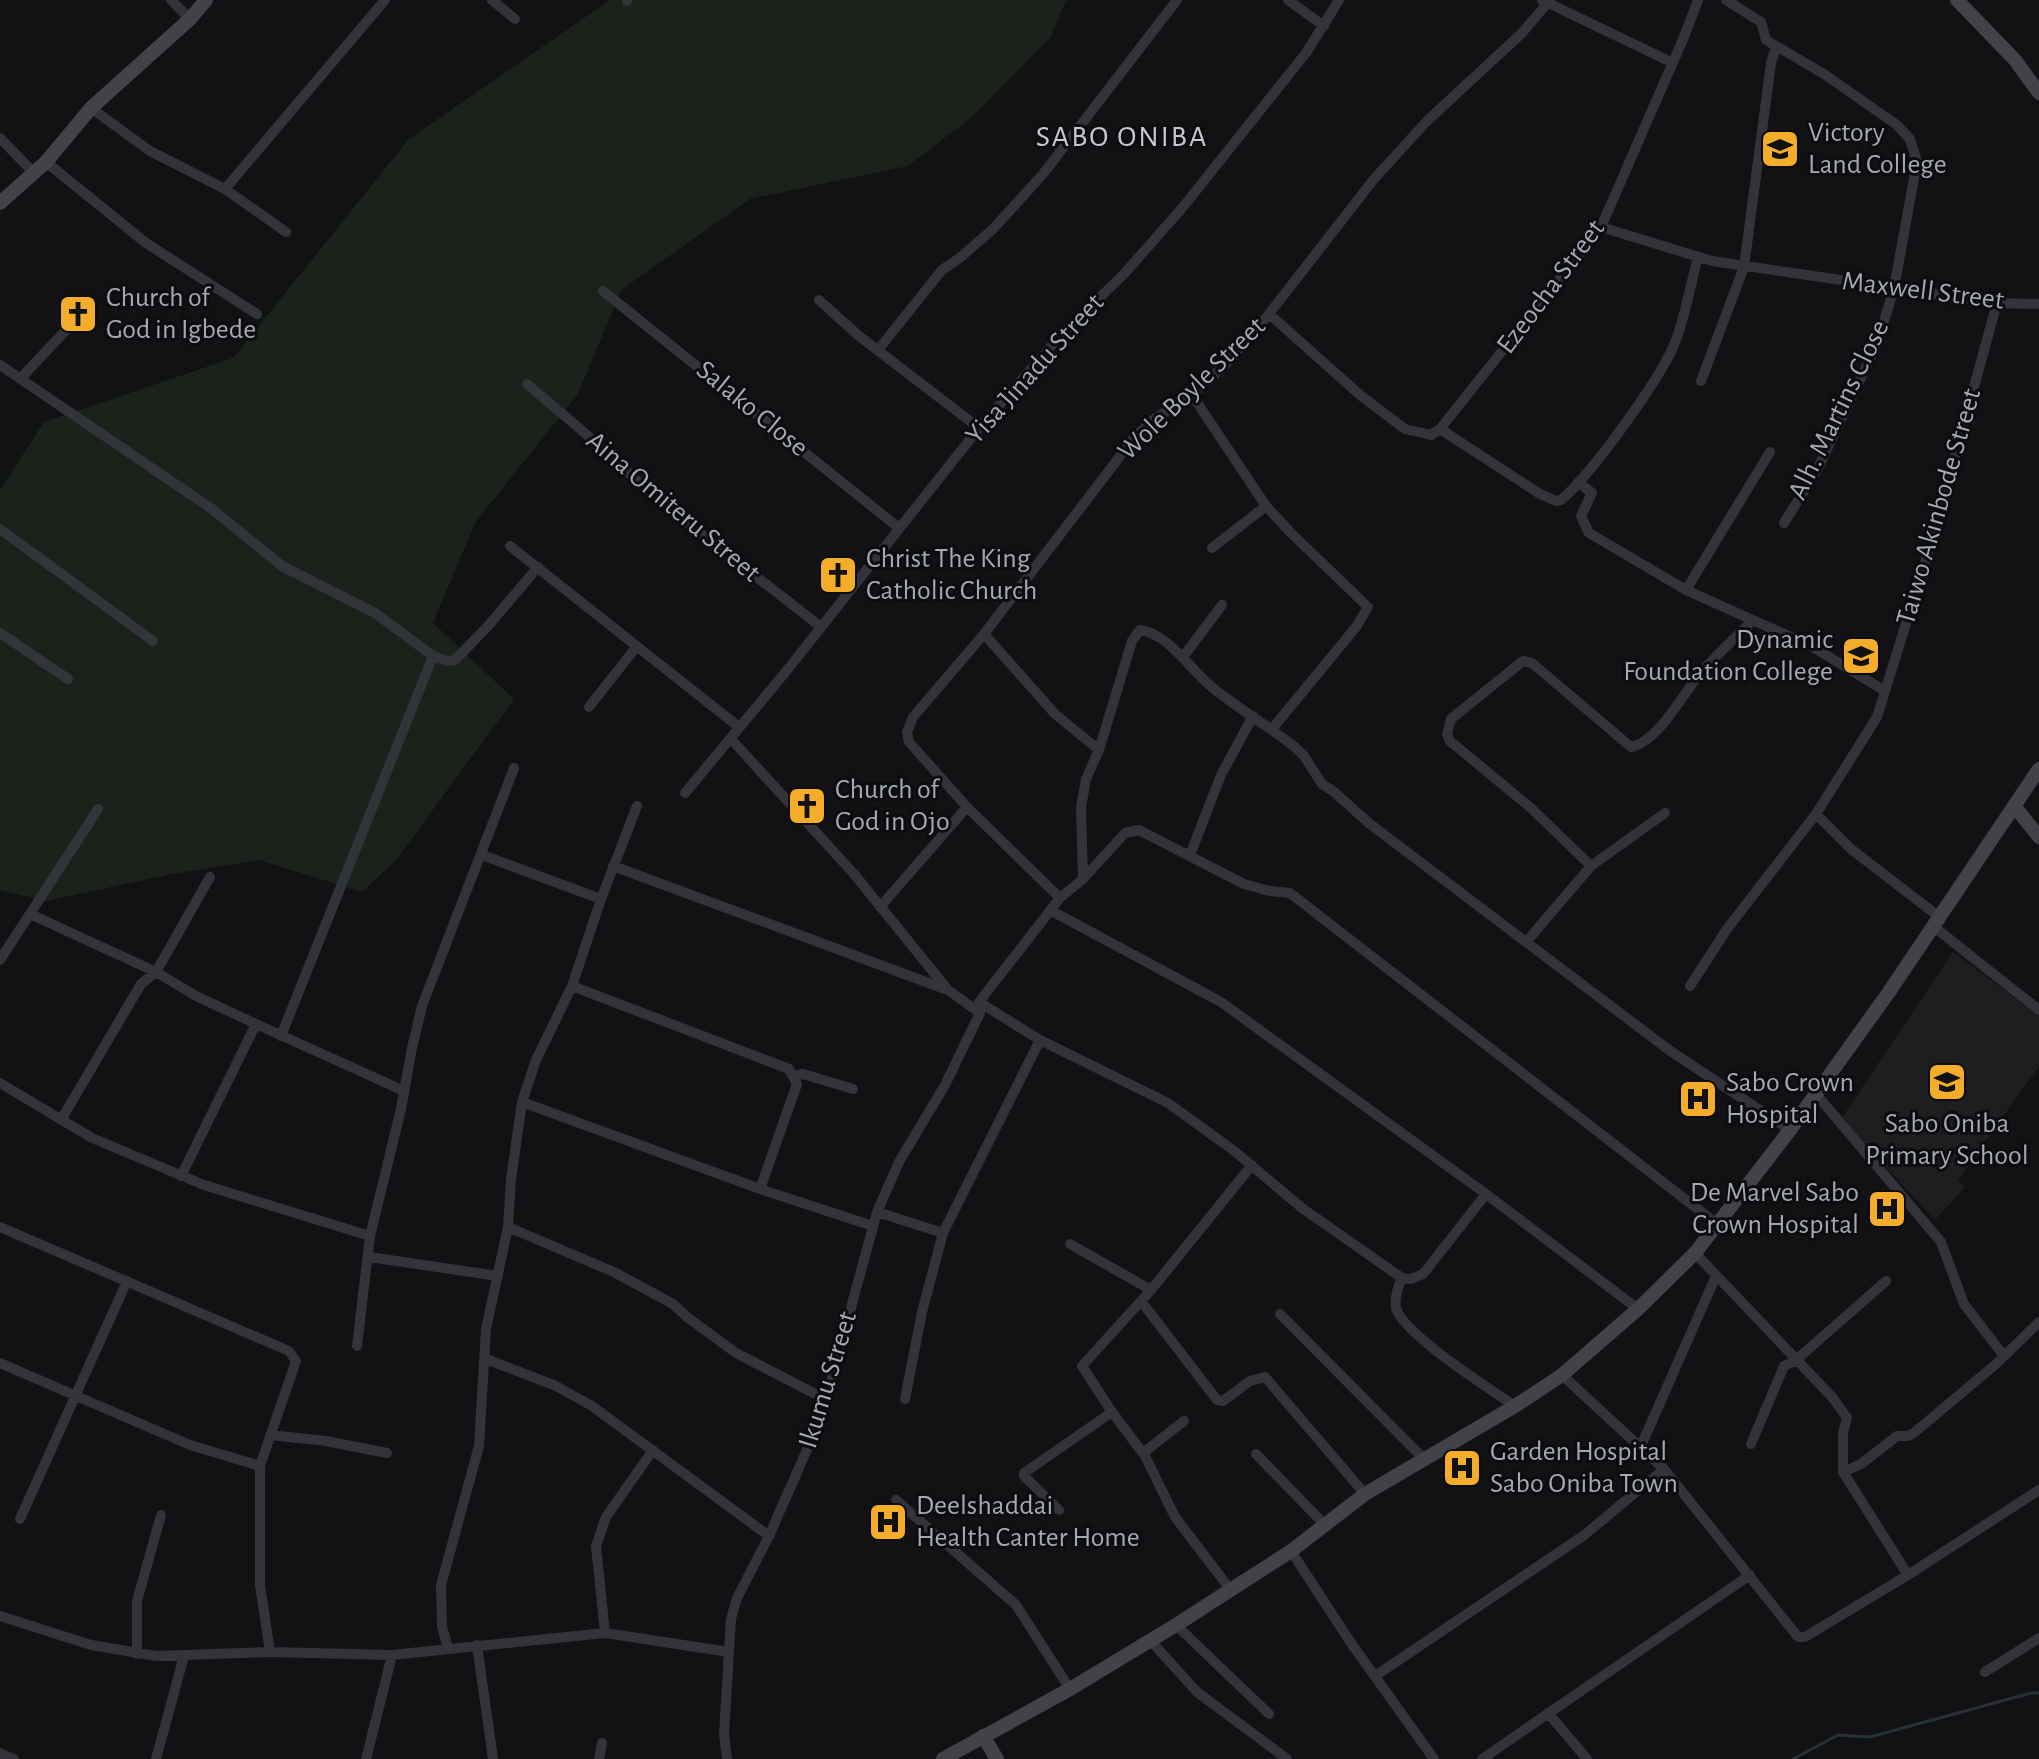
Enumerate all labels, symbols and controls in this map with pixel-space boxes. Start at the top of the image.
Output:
place label: Victory Land College [1808,119,1947,179]
district label: SABO ONIBA [1036,122,1208,152]
school or university icon: Victory Land College [1759,128,1801,170]
street label: Ezeocha Street [1492,215,1610,359]
street label: Maxwell Street [1841,267,2006,315]
place label: Church of God in Igbede [106,284,256,344]
street label: Yisa Jinadu Street [961,288,1109,449]
church icon: Church of God in Igbede [57,293,99,335]
street label: Wole Boyle Street [1113,312,1271,466]
street label: Alh. Martins Close [1783,316,1895,504]
street label: Salako Close [691,356,813,462]
street label: Taiwo Akinbode Street [1892,385,1986,628]
street label: Aina Omiteru Street [581,426,765,588]
place label: Christ The King Catholic Church [866,545,1037,605]
church icon: Christ The King Catholic Church [817,554,859,596]
place label: Dynamic Foundation College [1623,626,1833,686]
school or university icon: Dynamic Foundation College [1840,635,1882,677]
place label: Church of God in Ojo [835,776,950,836]
church icon: Church of God in Ojo [786,785,828,827]
school or university icon: Sabo Oniba Primary School [1926,1061,1968,1103]
place label: Sabo Crown Hospital [1726,1069,1854,1129]
hospital icon: Sabo Crown Hospital [1677,1078,1719,1120]
place label: Sabo Oniba Primary School [1865,1110,2029,1170]
place label: De Marvel Sabo Crown Hospital [1690,1179,1859,1239]
hospital icon: De Marvel Sabo Crown Hospital [1866,1188,1908,1230]
street label: Ikumu Street [794,1308,862,1452]
place label: Garden Hospital Sabo Oniba Town [1490,1438,1678,1498]
hospital icon: Garden Hospital Sabo Oniba Town [1441,1447,1483,1489]
place label: Deelshaddai Health Canter Home [916,1492,1140,1552]
hospital icon: Deelshaddai Health Canter Home [867,1501,909,1543]

